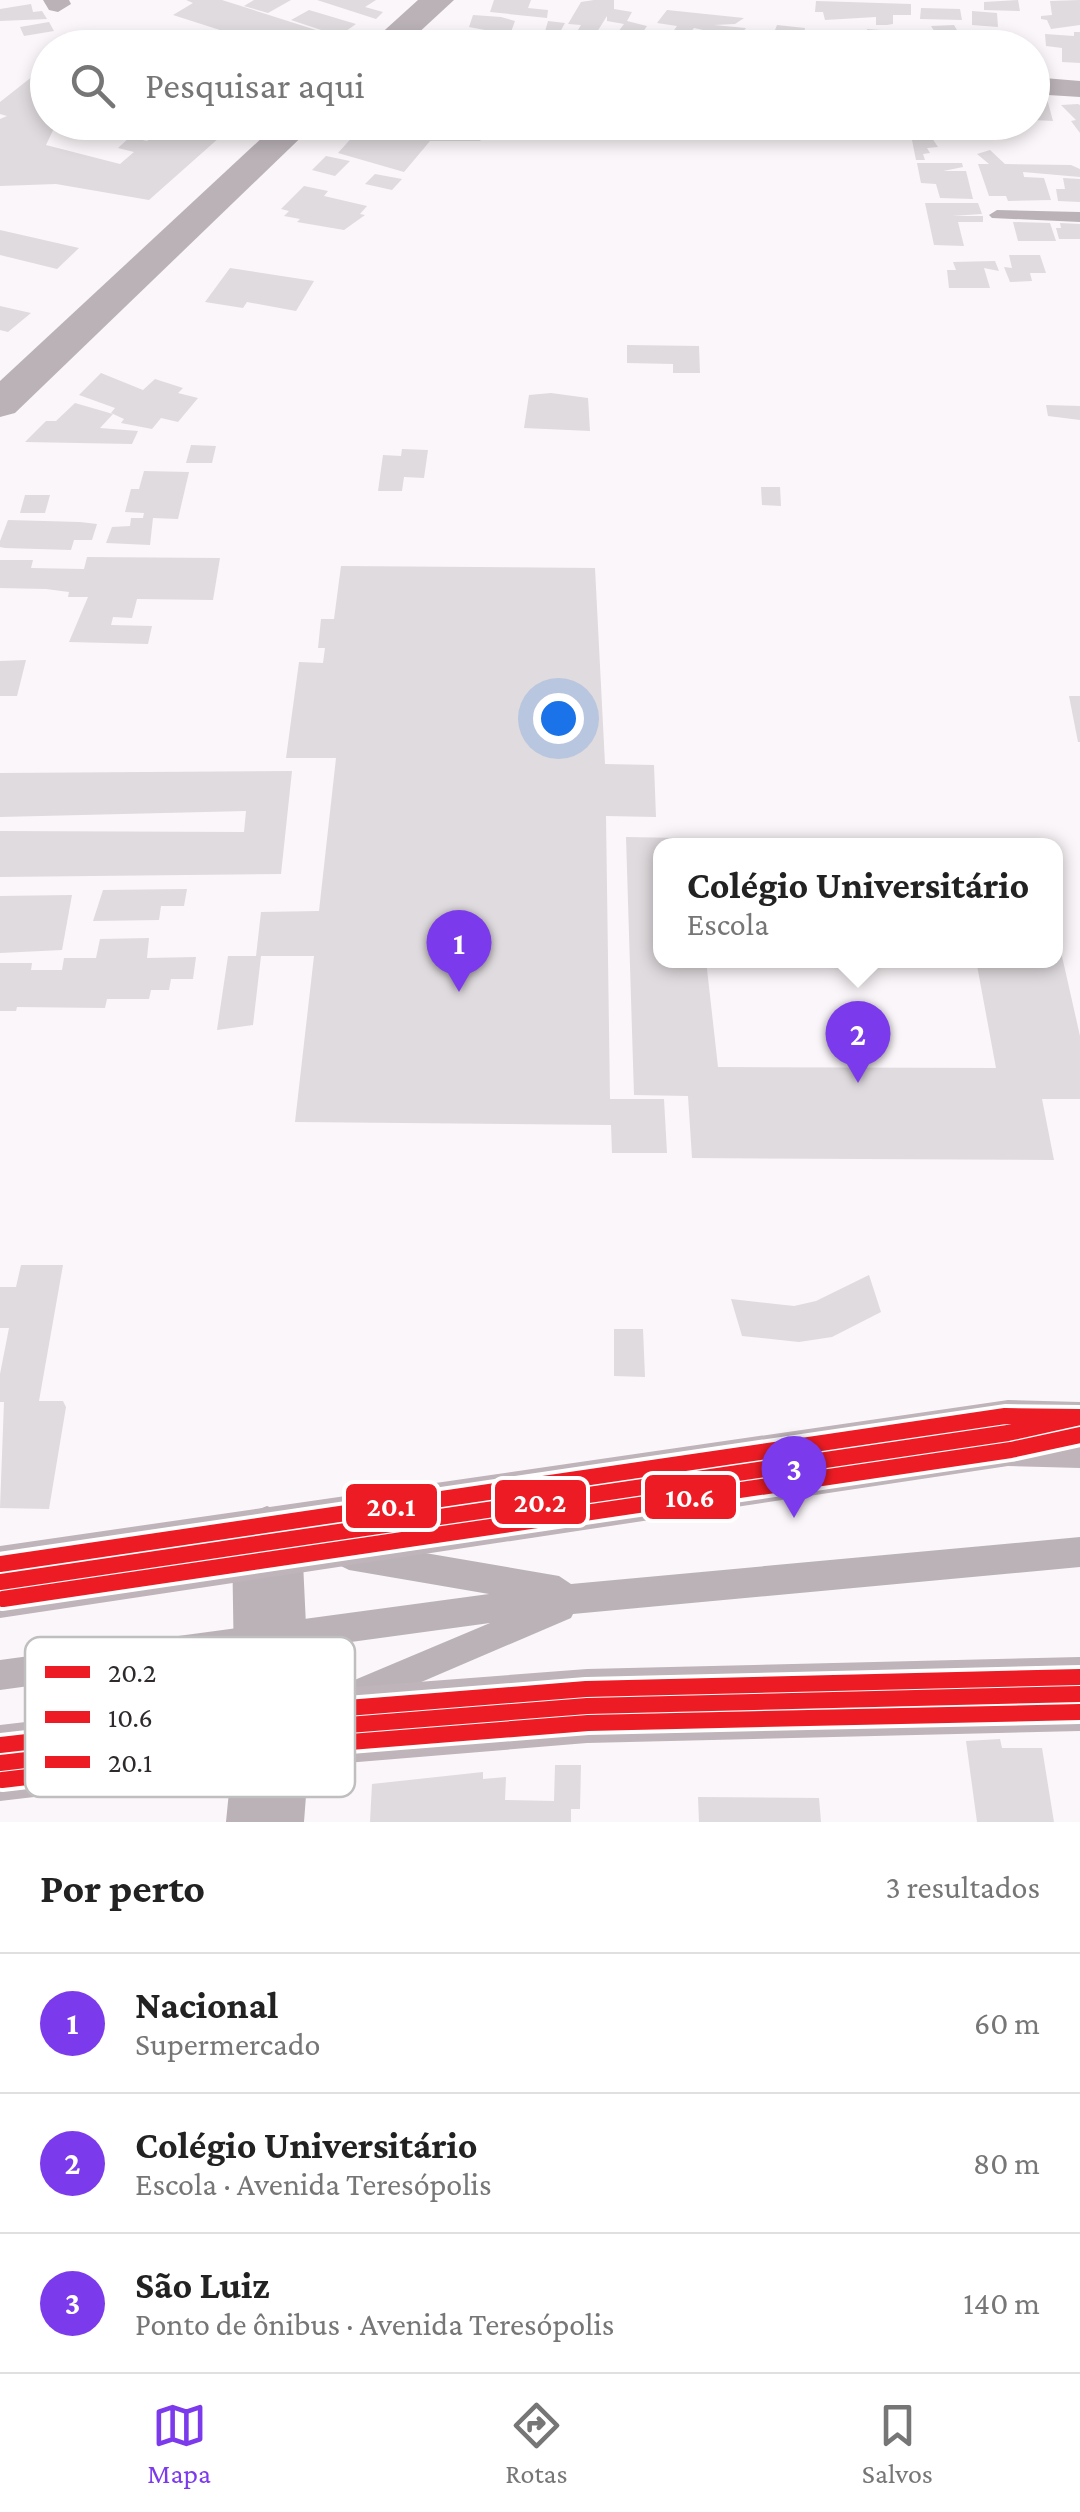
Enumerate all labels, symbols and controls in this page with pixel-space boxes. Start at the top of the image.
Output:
search box [30,30,1050,140]
icon: search [65,58,120,113]
text: Pesquisar aqui [145,64,365,106]
your location [533,693,584,744]
popup [653,838,1063,968]
text: Colégio Universitário [687,864,1029,906]
text: Escola [687,906,769,942]
pin: 1 [426,910,492,992]
pin: 2 [826,1000,890,1083]
pin: 3 [762,1436,826,1518]
line badge: 10.6 [643,1473,738,1521]
line badge: 20.2 [493,1478,588,1526]
line badge: 20.1 [344,1482,439,1530]
text: 10.6 [665,1482,715,1513]
text: 20.2 [514,1487,566,1518]
text: 20.1 [367,1491,415,1522]
legend [25,1637,355,1797]
text: 20.2 [108,1657,156,1688]
text: 10.6 [108,1702,153,1733]
text: 20.1 [108,1747,152,1778]
text: Por perto [40,1864,205,1911]
text: 3 resultados [886,1869,1040,1905]
text: Nacional [135,1984,278,2026]
text: 1 [67,2005,78,2041]
text: 60 m [974,2005,1040,2041]
text: Supermercado [135,2026,320,2062]
text: Colégio Universitário [135,2124,477,2166]
text: 2 [64,2145,81,2181]
text: 80 m [973,2145,1040,2181]
text: Escola · Avenida Teresópolis [135,2166,492,2202]
text: São Luiz [135,2264,270,2306]
text: 3 [65,2285,80,2321]
text: 140 m [963,2285,1040,2321]
text: Ponto de ônibus · Avenida Teresópolis [135,2306,614,2342]
tab: Mapa [147,2398,211,2489]
tab: Rotas [505,2398,568,2489]
tab: Salvos [862,2398,933,2489]

